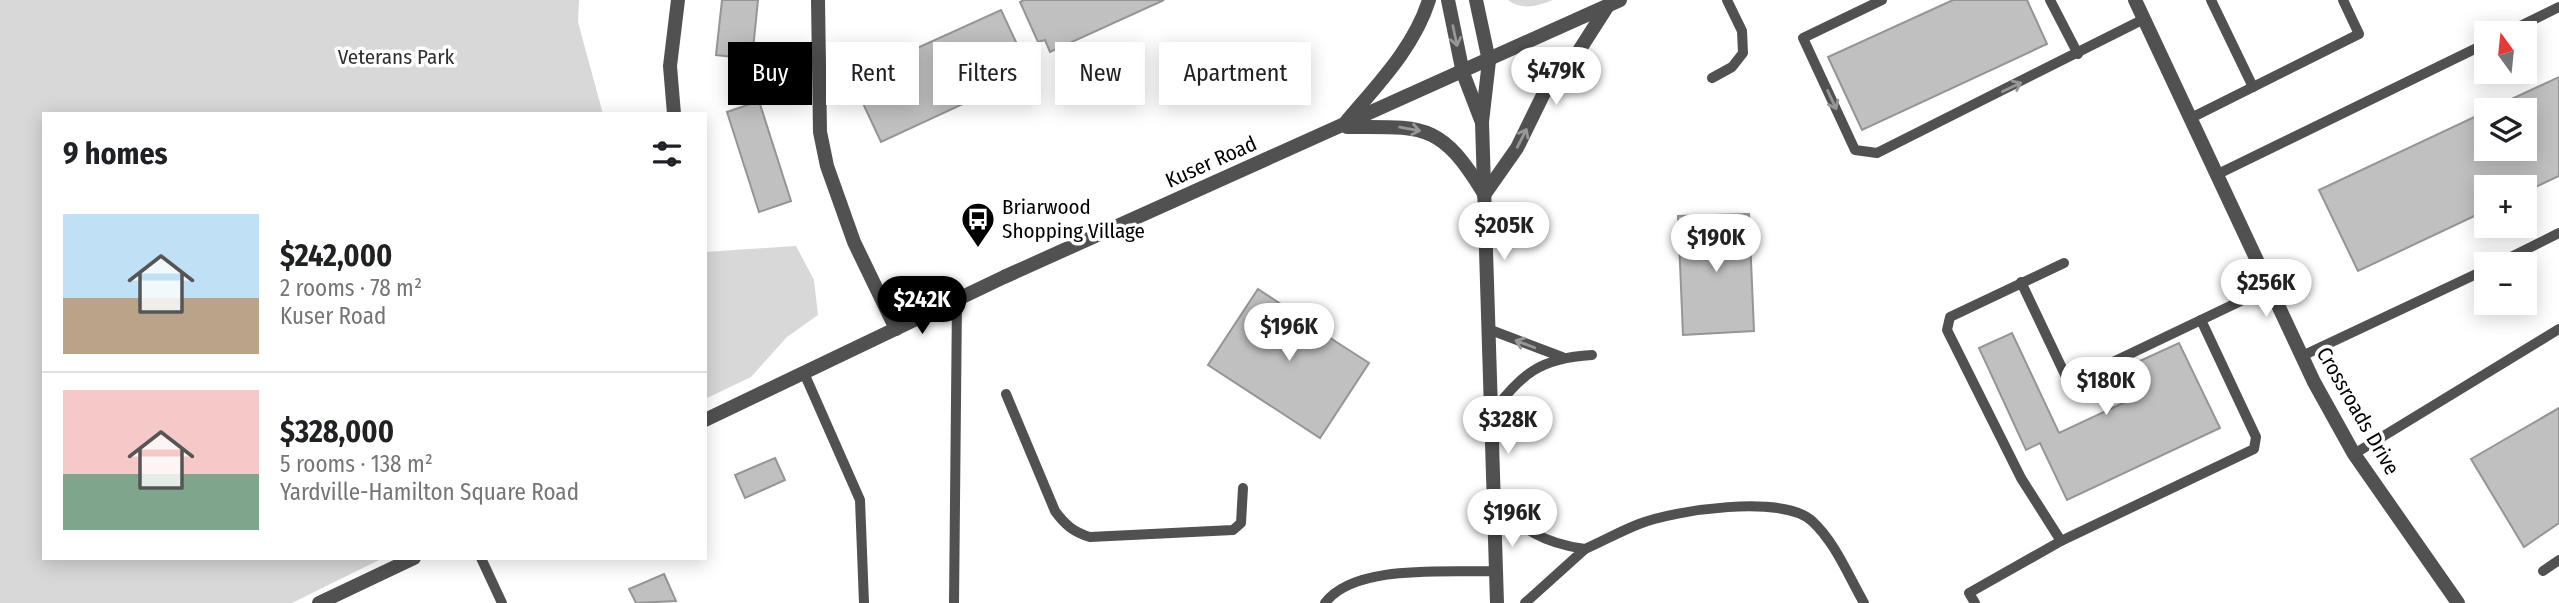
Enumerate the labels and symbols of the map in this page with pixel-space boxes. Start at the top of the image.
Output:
north arrow [2474,21,2538,84]
one-way arrow [1449,24,1463,47]
park label: Veterans Park [338,44,455,70]
pin: $479K [1507,48,1605,107]
one-way arrow [2001,79,2022,93]
one-way arrow [1826,89,1839,110]
one-way arrow [1398,123,1421,136]
one-way arrow [1515,128,1529,149]
street label: Kuser Road [1161,130,1261,194]
place label: Briarwood Shopping Village [1002,194,1145,244]
bus stop icon: Briarwood Shopping Village [959,200,997,249]
pin: $205K [1455,202,1553,262]
pin: $190K [1667,215,1765,274]
pin: $256K [2217,260,2315,319]
pin: $242K [873,276,971,336]
pin: $196K [1240,304,1338,363]
one-way arrow [1514,336,1536,349]
street label: Crossroads Drive [2311,342,2405,480]
pin: $180K [2057,358,2155,417]
pin: $328K [1459,396,1557,456]
pin: $196K [1463,490,1561,549]

